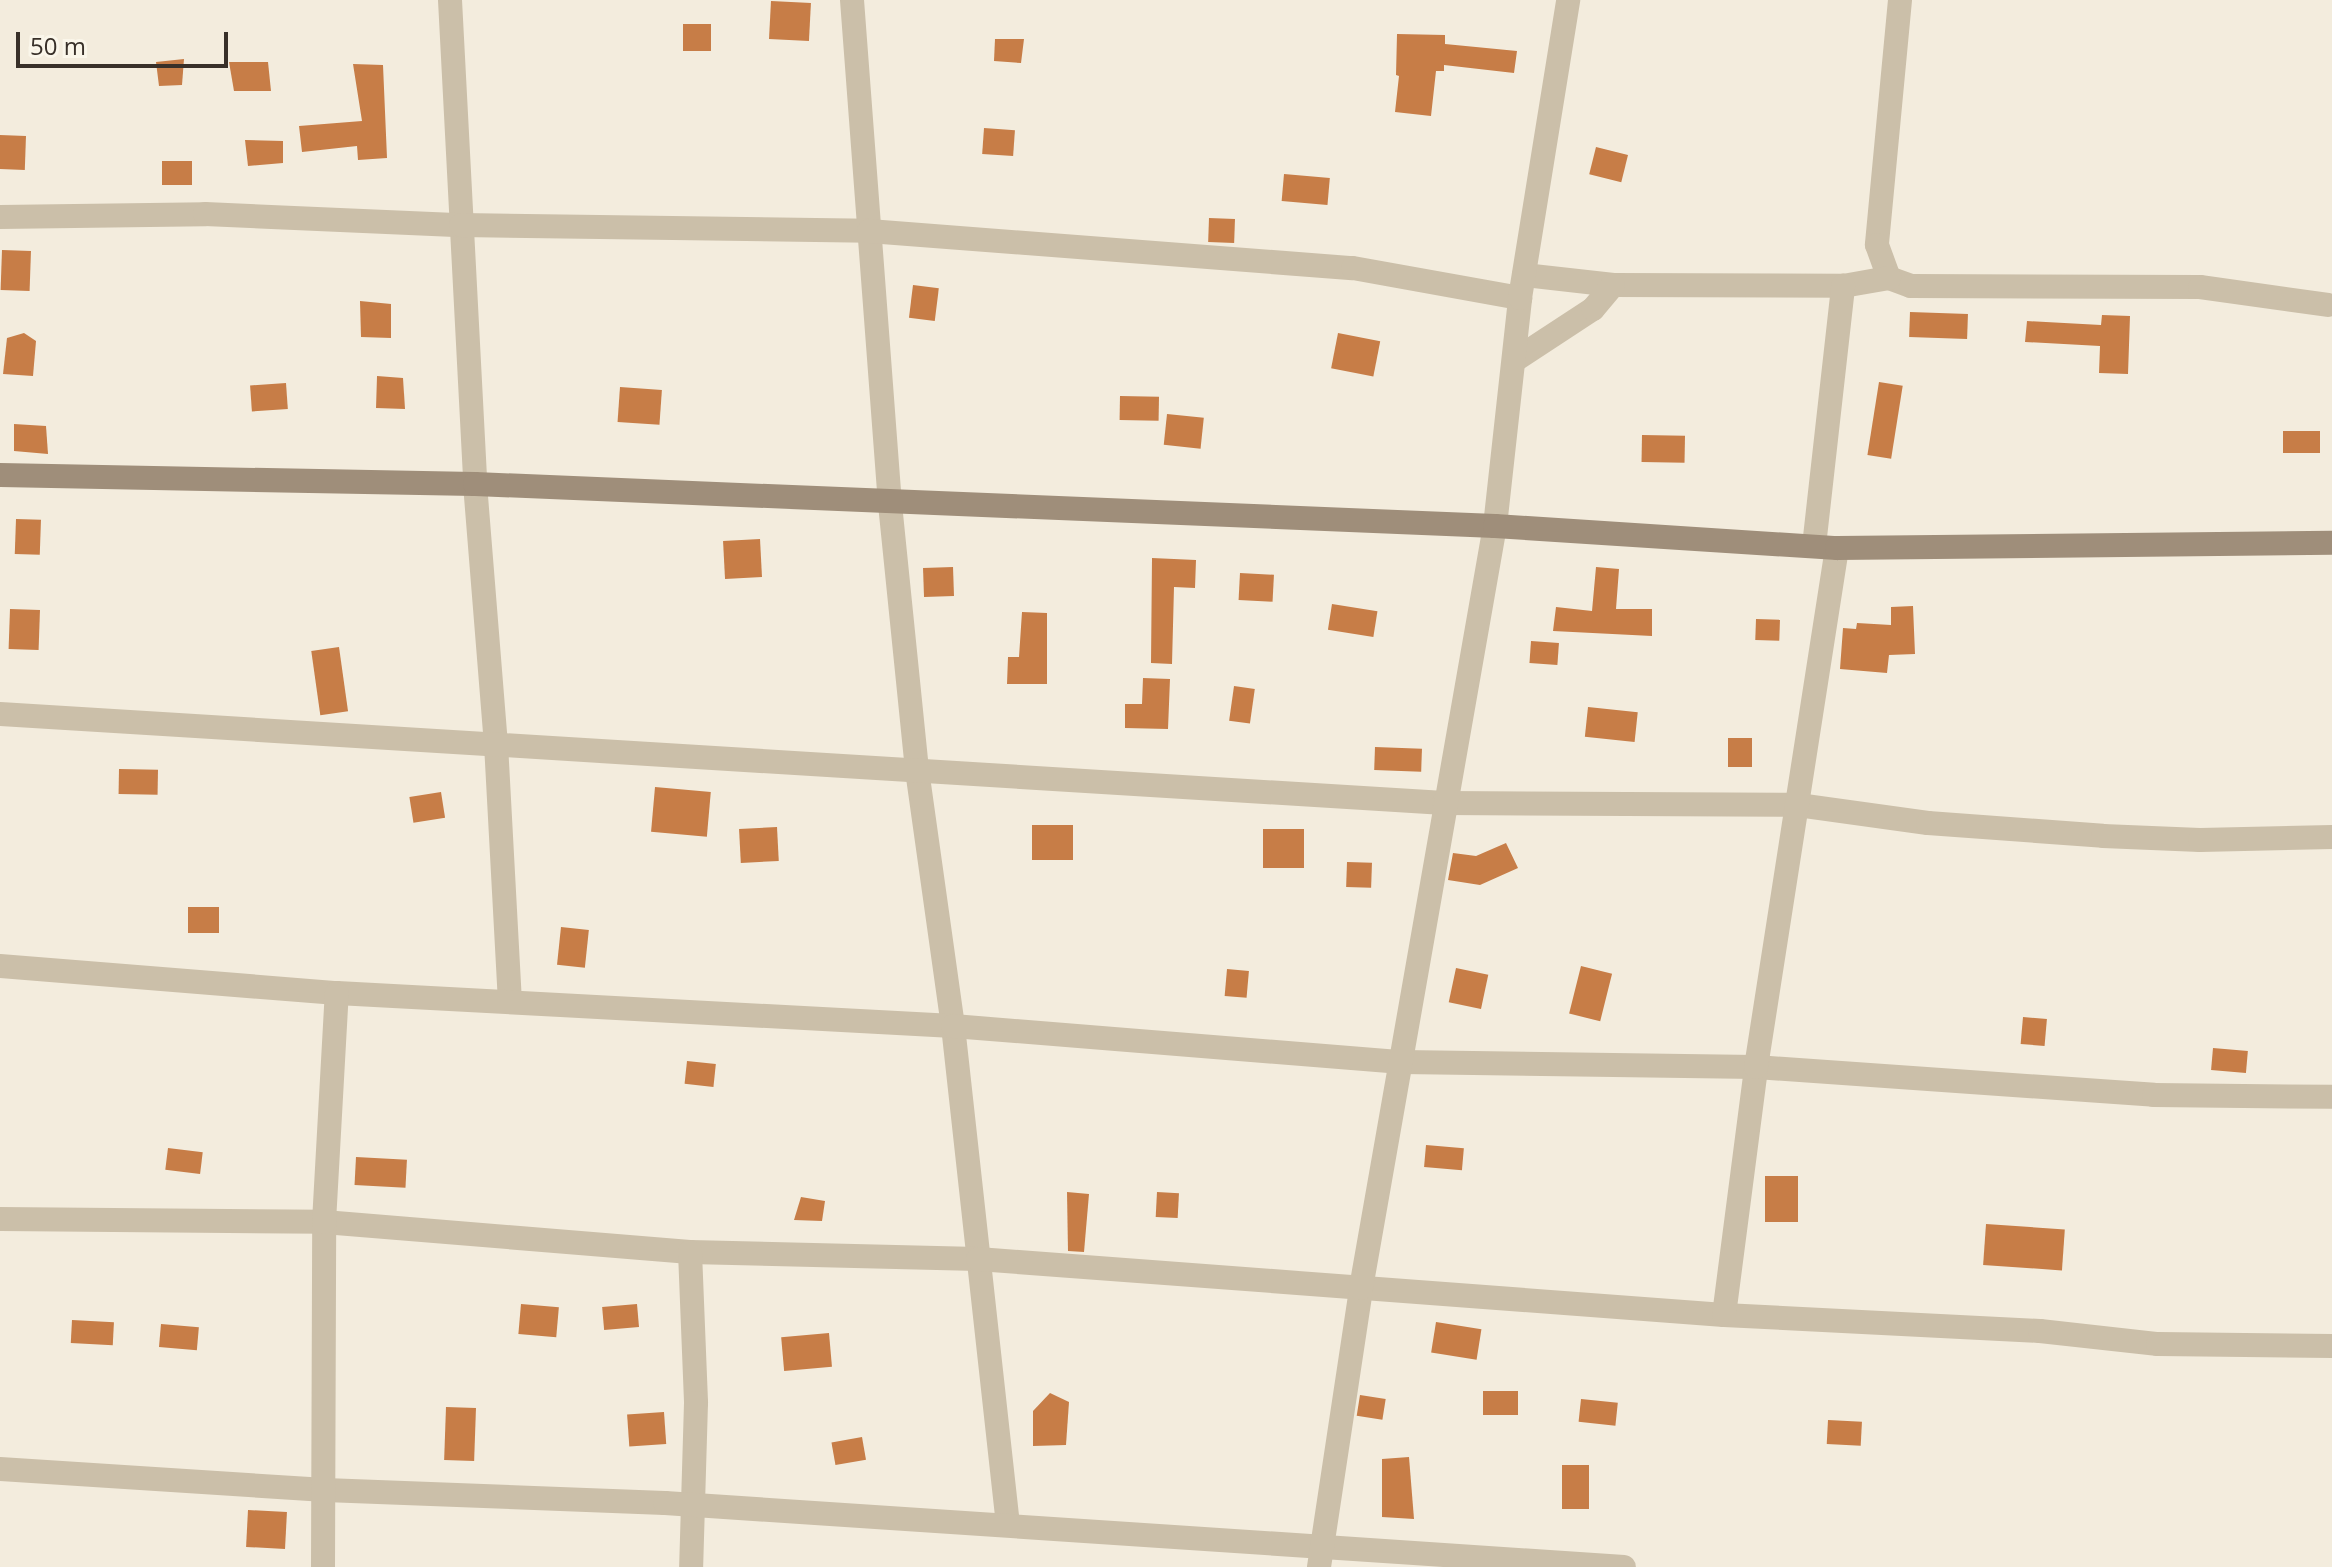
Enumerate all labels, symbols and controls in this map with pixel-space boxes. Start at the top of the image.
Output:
scale bar [20,16,232,66]
text: 50 m [30,29,86,62]

